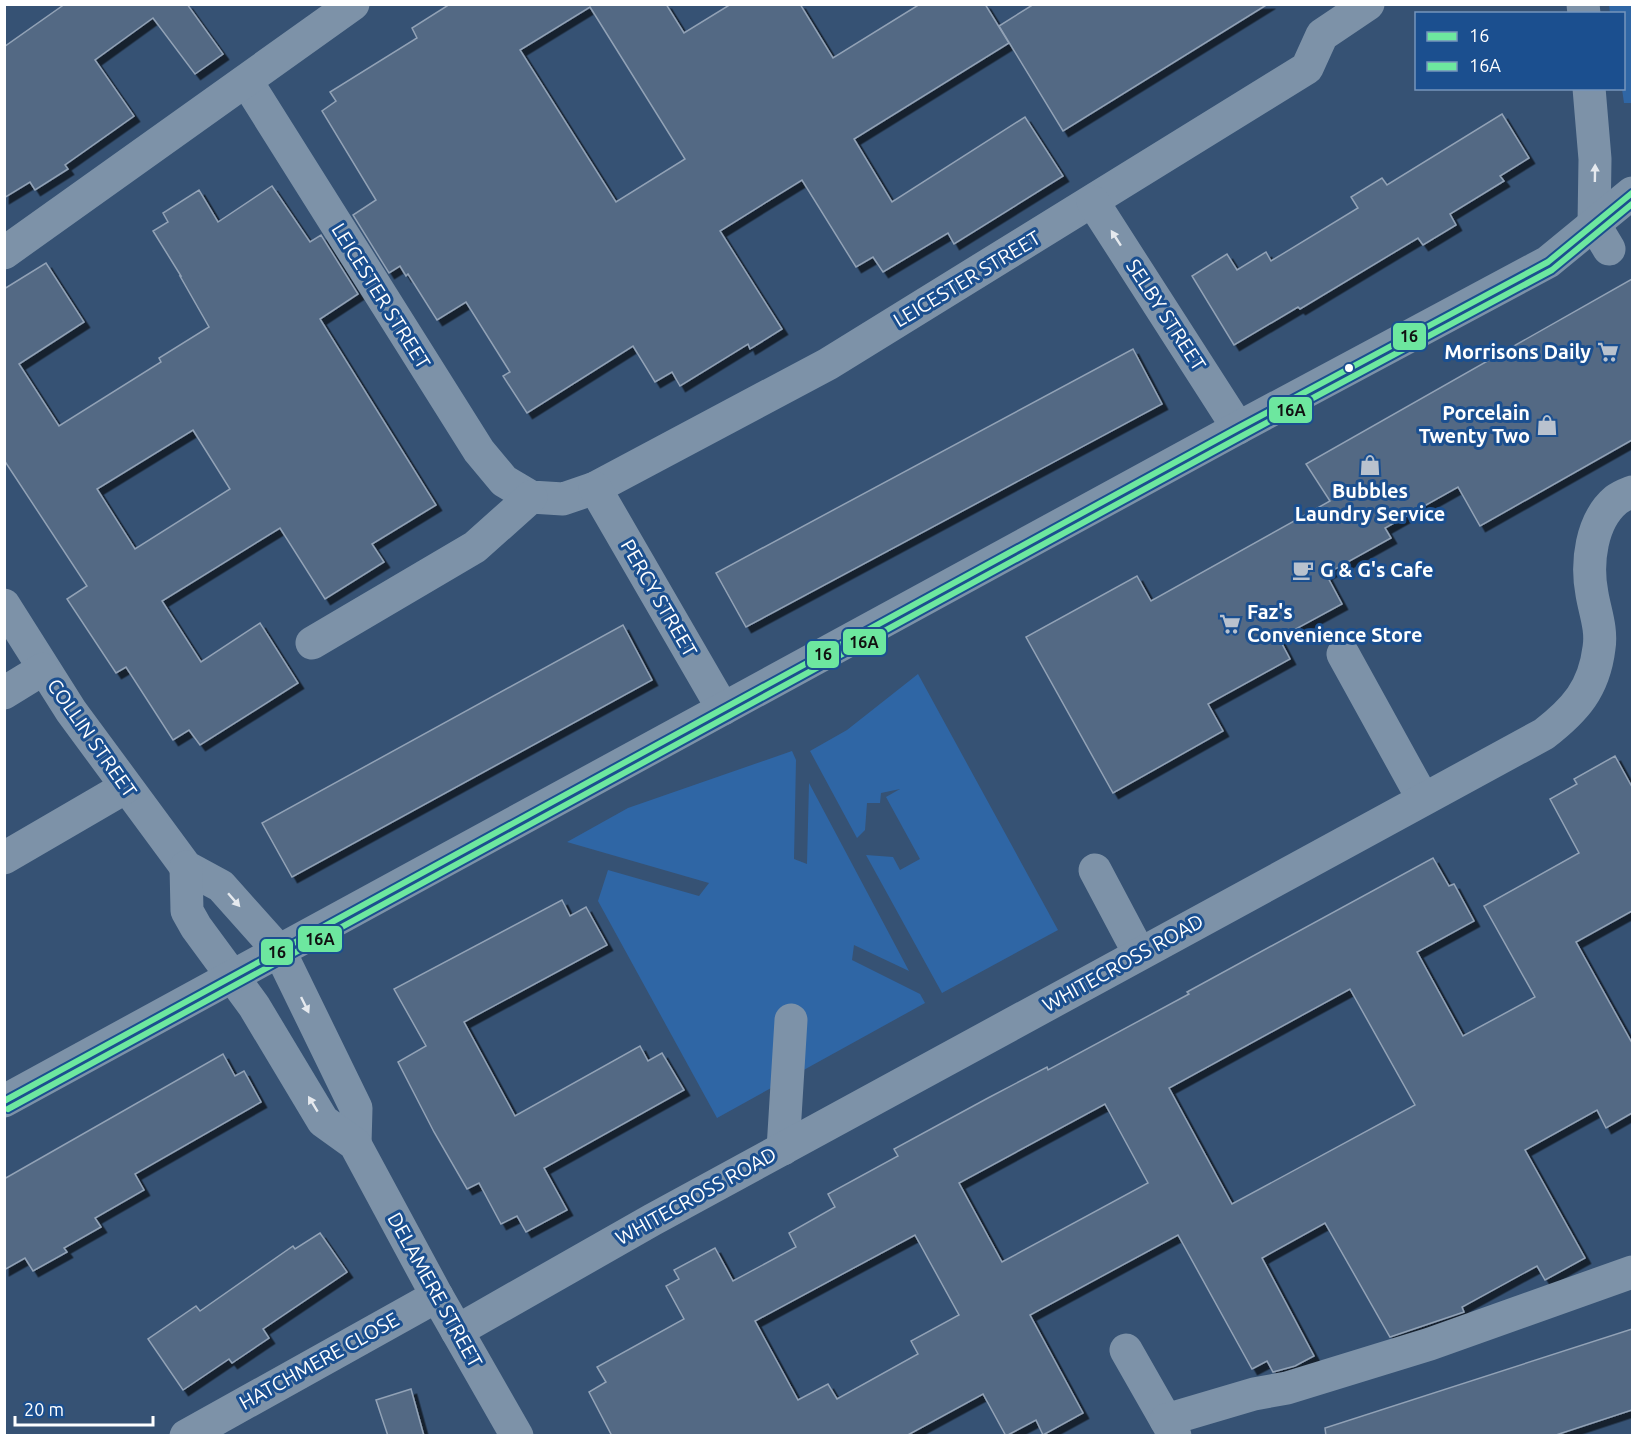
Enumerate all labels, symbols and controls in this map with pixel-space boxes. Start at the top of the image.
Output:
legend [1415,12,1625,90]
text: 16 [1469,25,1489,45]
text: 16A [1469,55,1501,75]
one-way arrow [1590,164,1600,183]
street label: LEICESTER STREET [327,219,436,373]
street label: LEICESTER STREET [889,226,1044,332]
one-way arrow [1111,230,1122,246]
street label: SELBY STREET [1122,255,1211,375]
line badge: 16 [1392,322,1427,351]
text: 16 [1400,327,1418,345]
place label: Morrisons Daily [1444,340,1591,363]
supermarket icon: Morrisons Daily [1596,340,1620,364]
unlabelled marker [1343,362,1355,374]
line badge: 16A [1268,396,1313,424]
text: 16A [1276,401,1306,419]
place label: Porcelain Twenty Two [1419,401,1530,447]
shop icon: Porcelain Twenty Two [1535,413,1559,437]
shop icon: Bubbles Laundry Service [1358,453,1382,477]
place label: Bubbles Laundry Service [1295,479,1445,525]
street label: PERCY STREET [617,535,702,661]
cafe icon: G & G's Cafe [1291,558,1315,582]
place label: G & G's Cafe [1320,558,1434,581]
place label: Faz's Convenience Store [1247,600,1423,646]
supermarket icon: Faz's Convenience Store [1218,612,1242,636]
line badge: 16A [842,628,887,656]
text: 16A [849,633,879,651]
line badge: 16 [806,640,840,669]
text: 16 [814,645,832,663]
street label: COLLIN STREET [43,674,142,801]
one-way arrow [227,892,240,907]
street label: WHITECROSS ROAD [1038,909,1207,1016]
line badge: 16A [297,925,343,953]
text: 16A [305,930,335,948]
line badge: 16 [260,938,294,966]
text: 16 [268,943,286,961]
one-way arrow [301,996,310,1013]
one-way arrow [308,1096,319,1112]
street label: WHITECROSS ROAD [611,1142,780,1249]
street label: DELAMERE STREET [383,1208,488,1371]
street label: HATCHMERE CLOSE [235,1307,402,1414]
scale bar [15,1389,153,1427]
text: 20 m [24,1399,64,1419]

